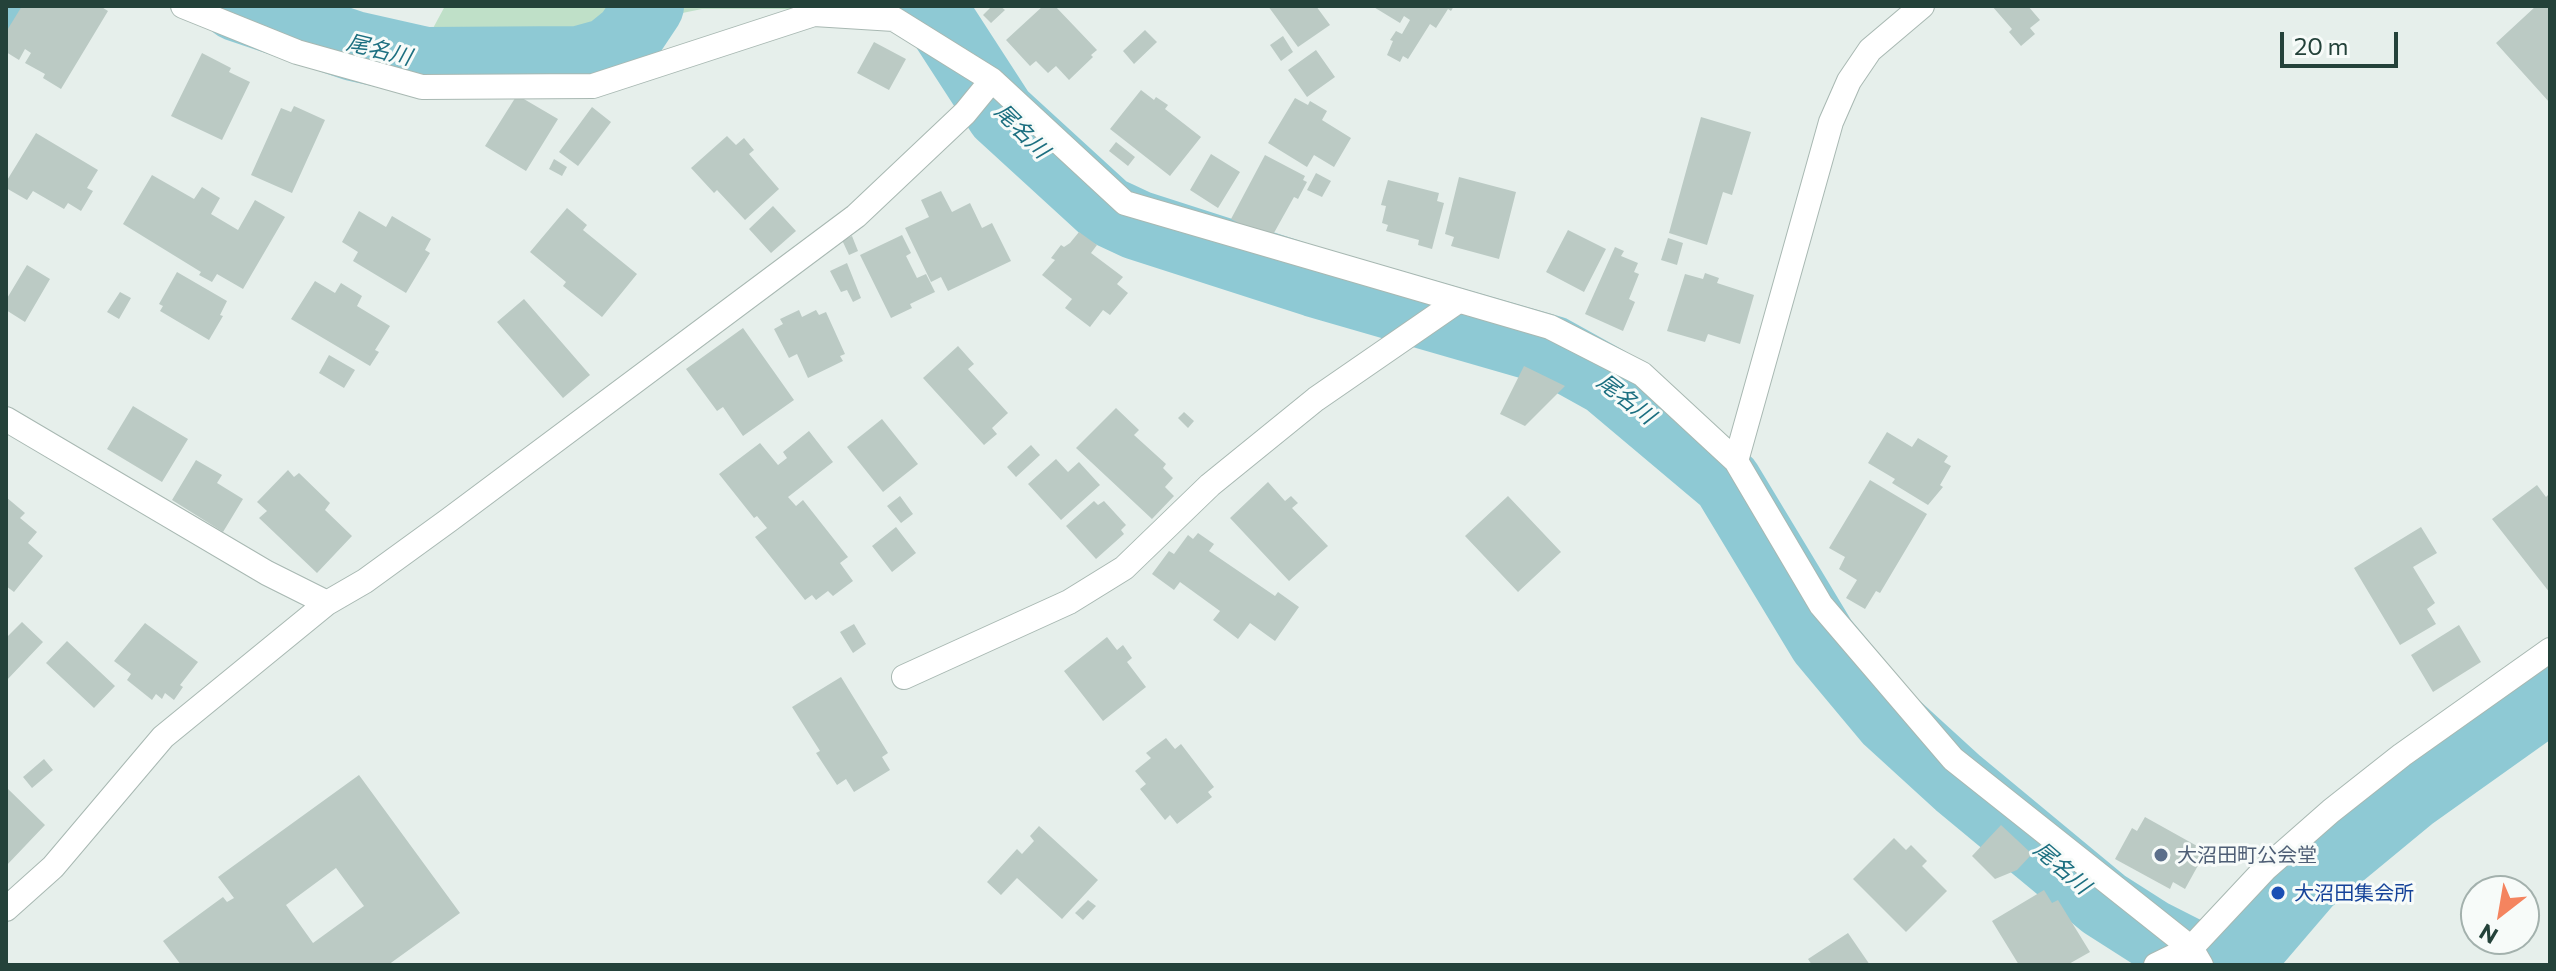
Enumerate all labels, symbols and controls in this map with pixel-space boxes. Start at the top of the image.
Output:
scale bar [2284,16,2402,66]
water label: 尾名川 [344,29,414,71]
text: 20 m [2294,31,2348,60]
water label: 尾名川 [989,98,1055,164]
water label: 尾名川 [1592,368,1660,430]
water label: 尾名川 [2028,836,2096,900]
place label: 大沼田町公会堂 [2177,843,2317,867]
marker: 大沼田町公会堂 [2152,846,2170,864]
north arrow [2460,875,2540,955]
place label: 大沼田集会所 [2294,881,2414,905]
marker: 大沼田集会所 [2269,884,2287,902]
text: N [2474,918,2502,950]

